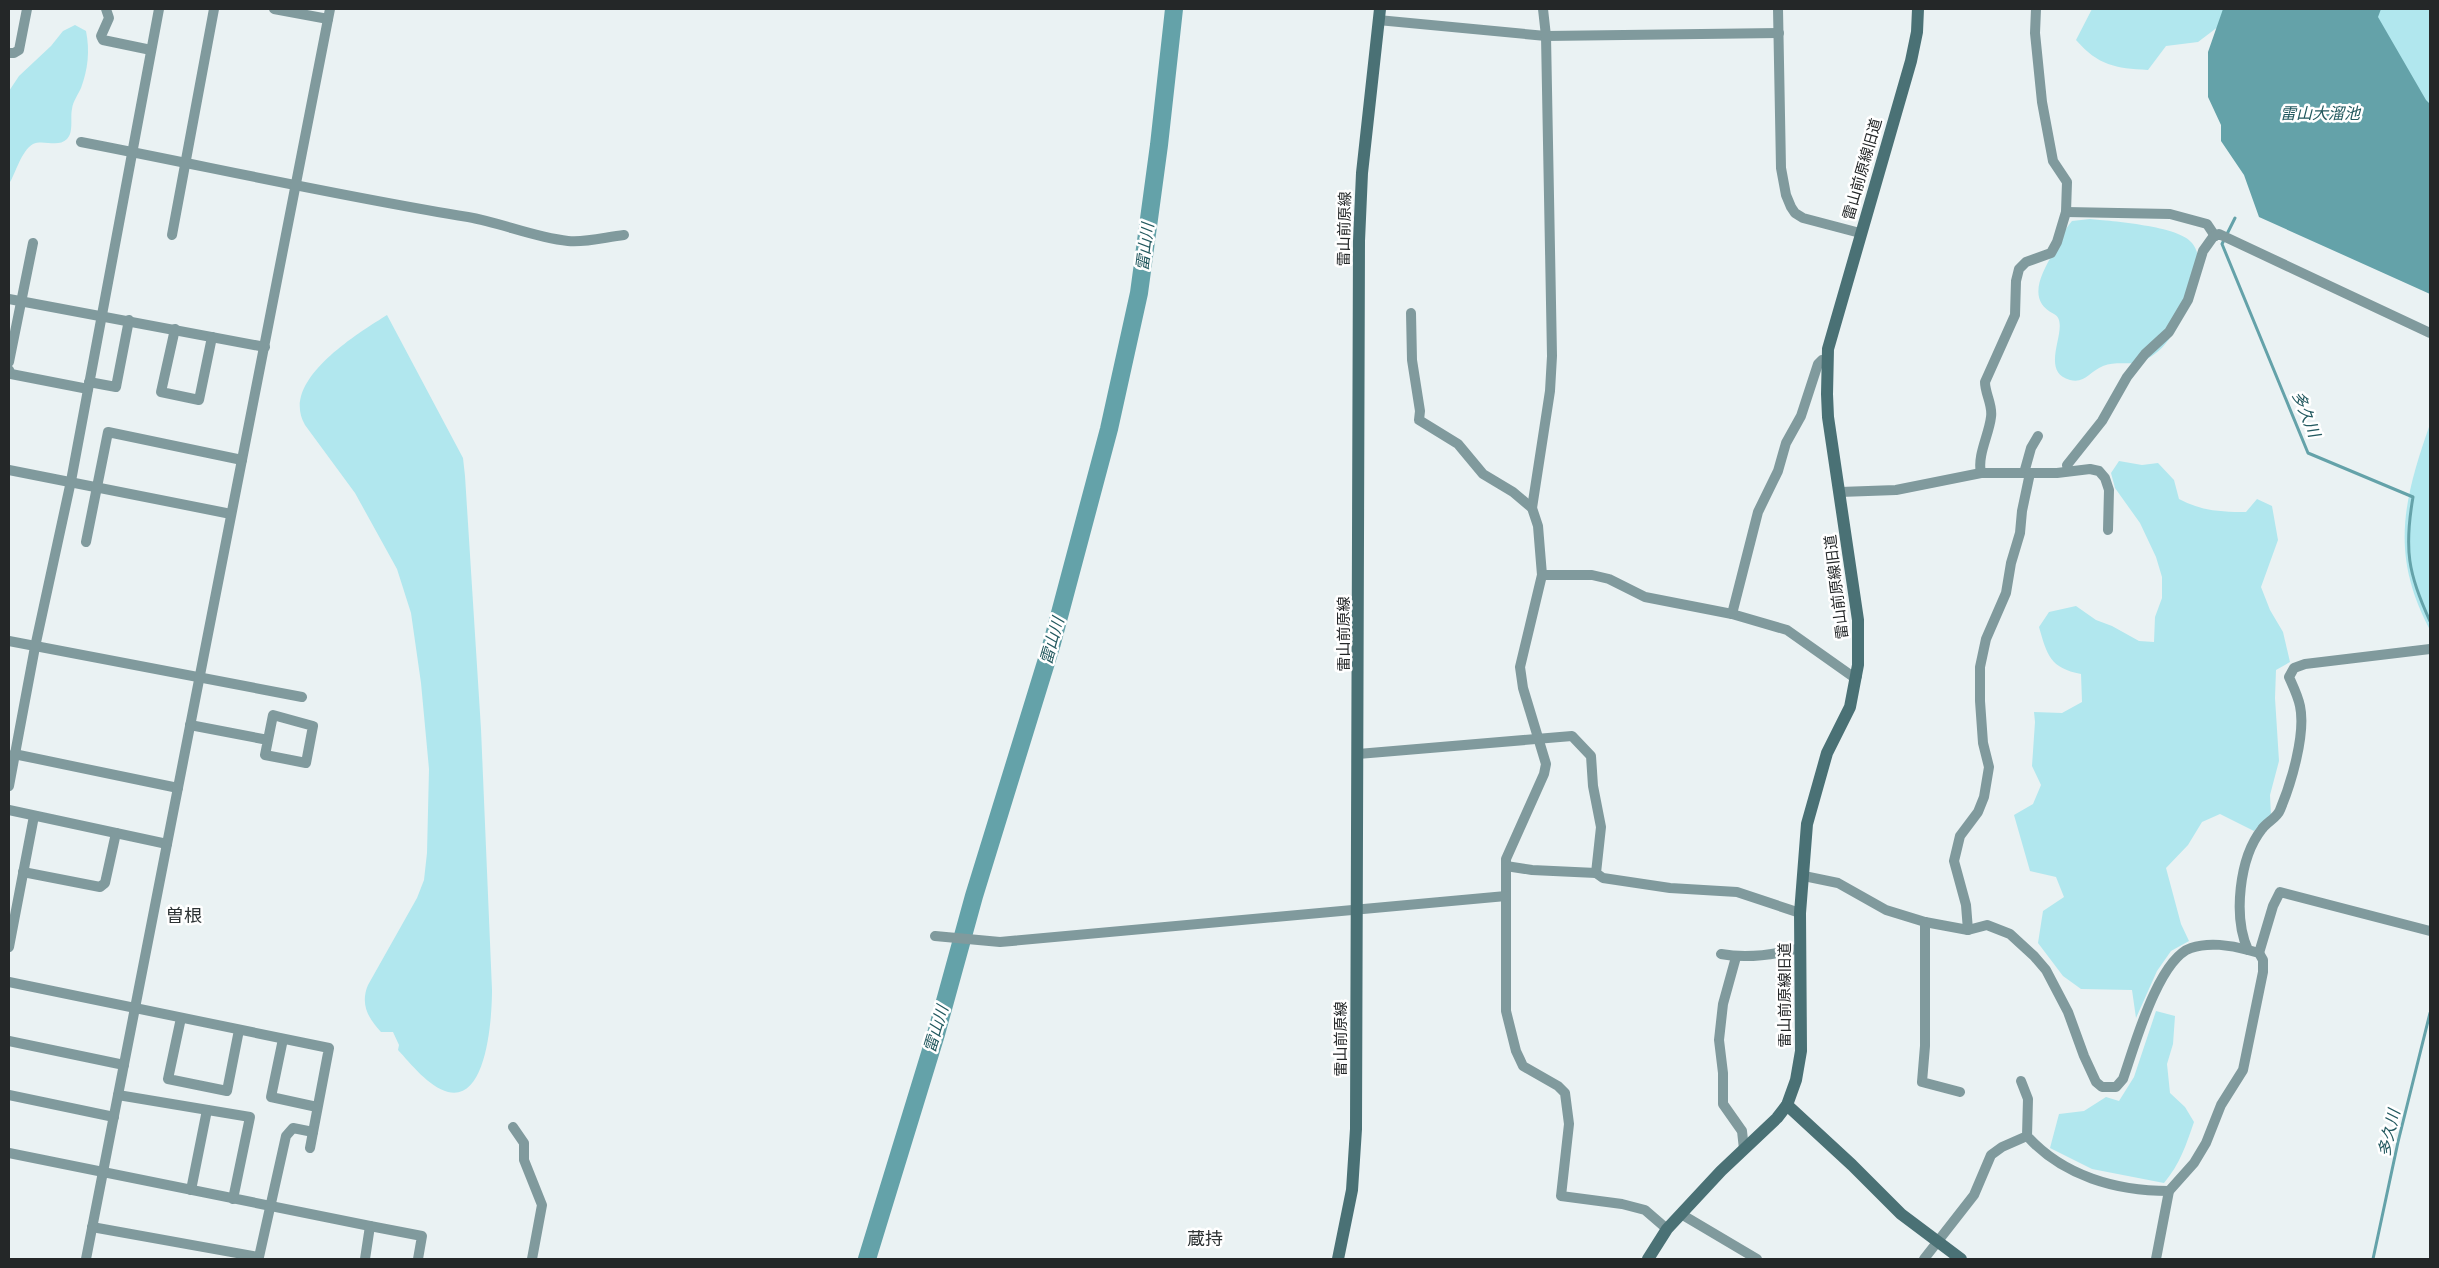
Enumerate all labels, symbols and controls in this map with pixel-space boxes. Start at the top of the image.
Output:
water label: 雷山大溜池 [2280,105,2362,122]
street label: 雷山前原線旧道 [1839,116,1885,222]
street label: 雷山前原線 [1335,191,1353,267]
water label: 雷山川 [1134,220,1157,272]
water label: 多久川 [2289,389,2324,441]
street label: 雷山前原線旧道 [1821,534,1851,640]
street label: 雷山前原線 [1335,596,1352,672]
water label: 雷山川 [1037,614,1067,666]
district label: 曽根 [166,906,202,926]
street label: 雷山前原線旧道 [1776,942,1793,1048]
street label: 雷山前原線 [1332,1001,1349,1077]
water label: 雷山川 [921,1002,952,1054]
water label: 多久川 [2375,1106,2403,1158]
district label: 蔵持 [1187,1229,1223,1249]

